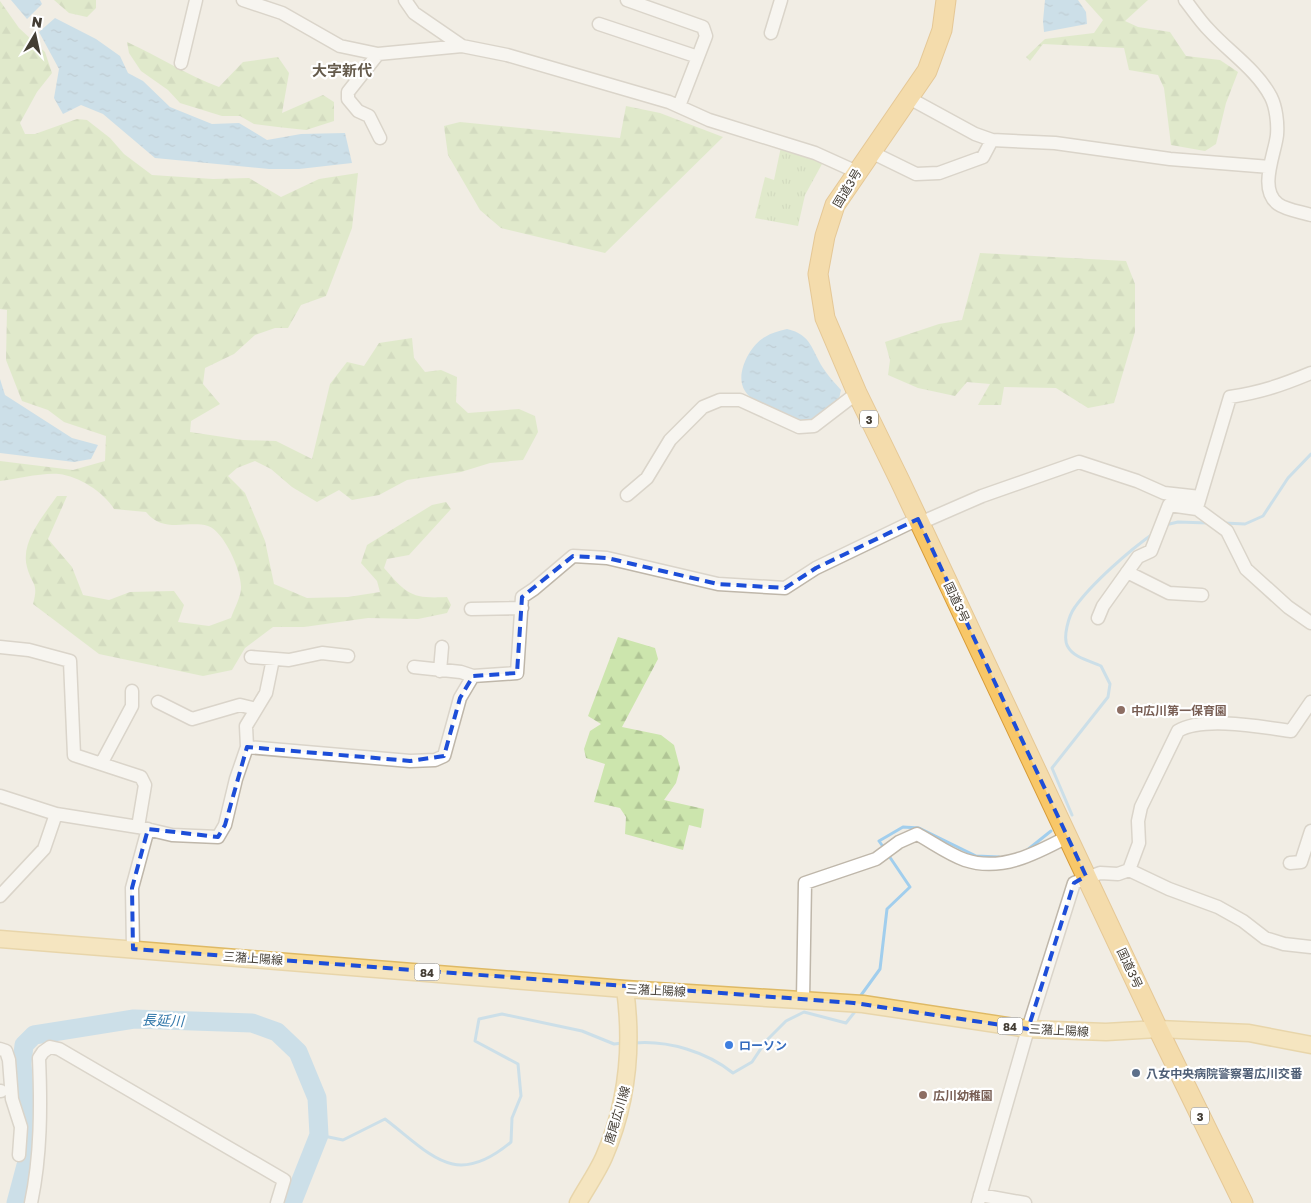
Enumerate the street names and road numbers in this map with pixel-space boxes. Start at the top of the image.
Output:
street label: 国道3号 [829,166,865,210]
road number: 3 [860,410,878,428]
street label: 国道3号 [941,579,973,625]
street label: 国道3号 [1114,945,1146,991]
street label: 三潴上陽線 [223,948,283,968]
road number: 84 [414,964,440,980]
street label: 三潴上陽線 [626,981,686,999]
road number: 84 [998,1018,1022,1034]
street label: 三潴上陽線 [1029,1021,1089,1039]
street label: 唐尾広川線 [601,1084,633,1146]
road number: 3 [1191,1108,1209,1124]

